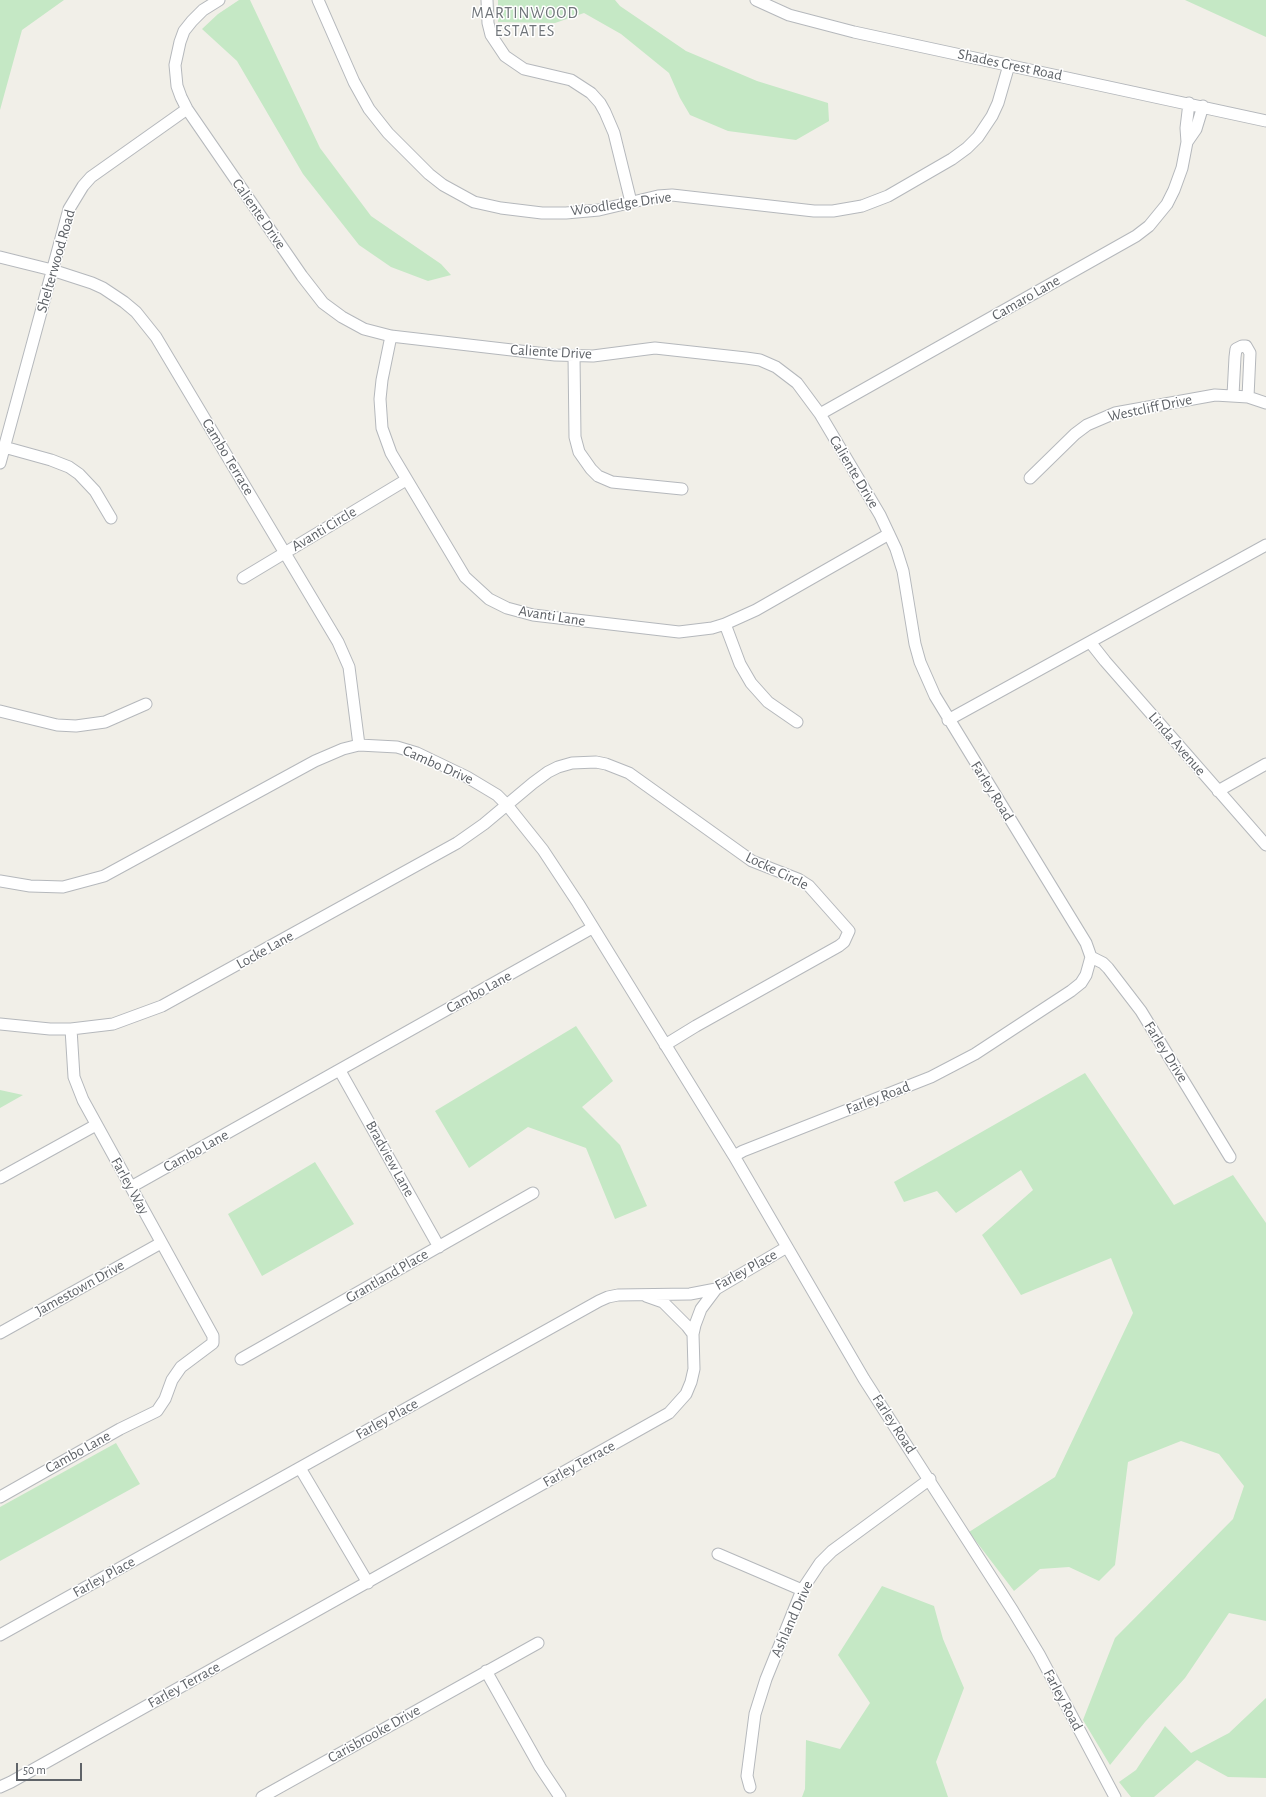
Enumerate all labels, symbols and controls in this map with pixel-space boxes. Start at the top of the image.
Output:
district label: MARTINWOOD ESTATES [471,3,579,41]
street label: Shades Crest Road [956,45,1064,85]
street label: Caliente Drive [228,175,290,253]
street label: Woodledge Drive [569,188,673,220]
street label: Shelterwood Road [33,207,79,315]
street label: Camaro Lane [989,271,1063,325]
street label: Caliente Drive [510,341,592,363]
street label: Westcliff Drive [1106,390,1194,426]
street label: Cambo Terrace [198,415,258,499]
street label: Caliente Drive [825,432,883,512]
street label: Avanti Circle [288,503,360,555]
street label: Avanti Lane [517,602,587,630]
street label: Linda Avenue [1144,708,1210,780]
street label: Cambo Drive [400,741,476,789]
street label: Farley Road [967,758,1017,824]
street label: Locke Circle [743,848,811,894]
street label: Locke Lane [233,927,297,973]
street label: Cambo Lane [443,967,515,1017]
street label: Farley Drive [1140,1018,1192,1086]
street label: Farley Road [843,1078,913,1118]
street label: Bradview Lane [362,1118,418,1200]
street label: Cambo Lane [160,1126,232,1176]
street label: Farley Way [107,1154,153,1218]
street label: Grantland Place [343,1245,431,1307]
street label: Farley Place [712,1246,780,1294]
street label: Jamestown Drive [32,1256,128,1320]
street label: Farley Road [868,1391,920,1457]
street label: Farley Place [353,1395,421,1443]
street label: Cambo Lane [42,1427,114,1477]
street label: Farley Terrace [540,1437,618,1491]
street label: Farley Place [70,1553,138,1601]
street label: Ashland Drive [767,1578,817,1660]
street label: Farley Terrace [145,1658,223,1712]
street label: Farley Road [1039,1666,1087,1734]
street label: Carisbrooke Drive [325,1701,423,1767]
scale bar [18,1755,84,1781]
text: 50 m [23,1764,46,1776]

